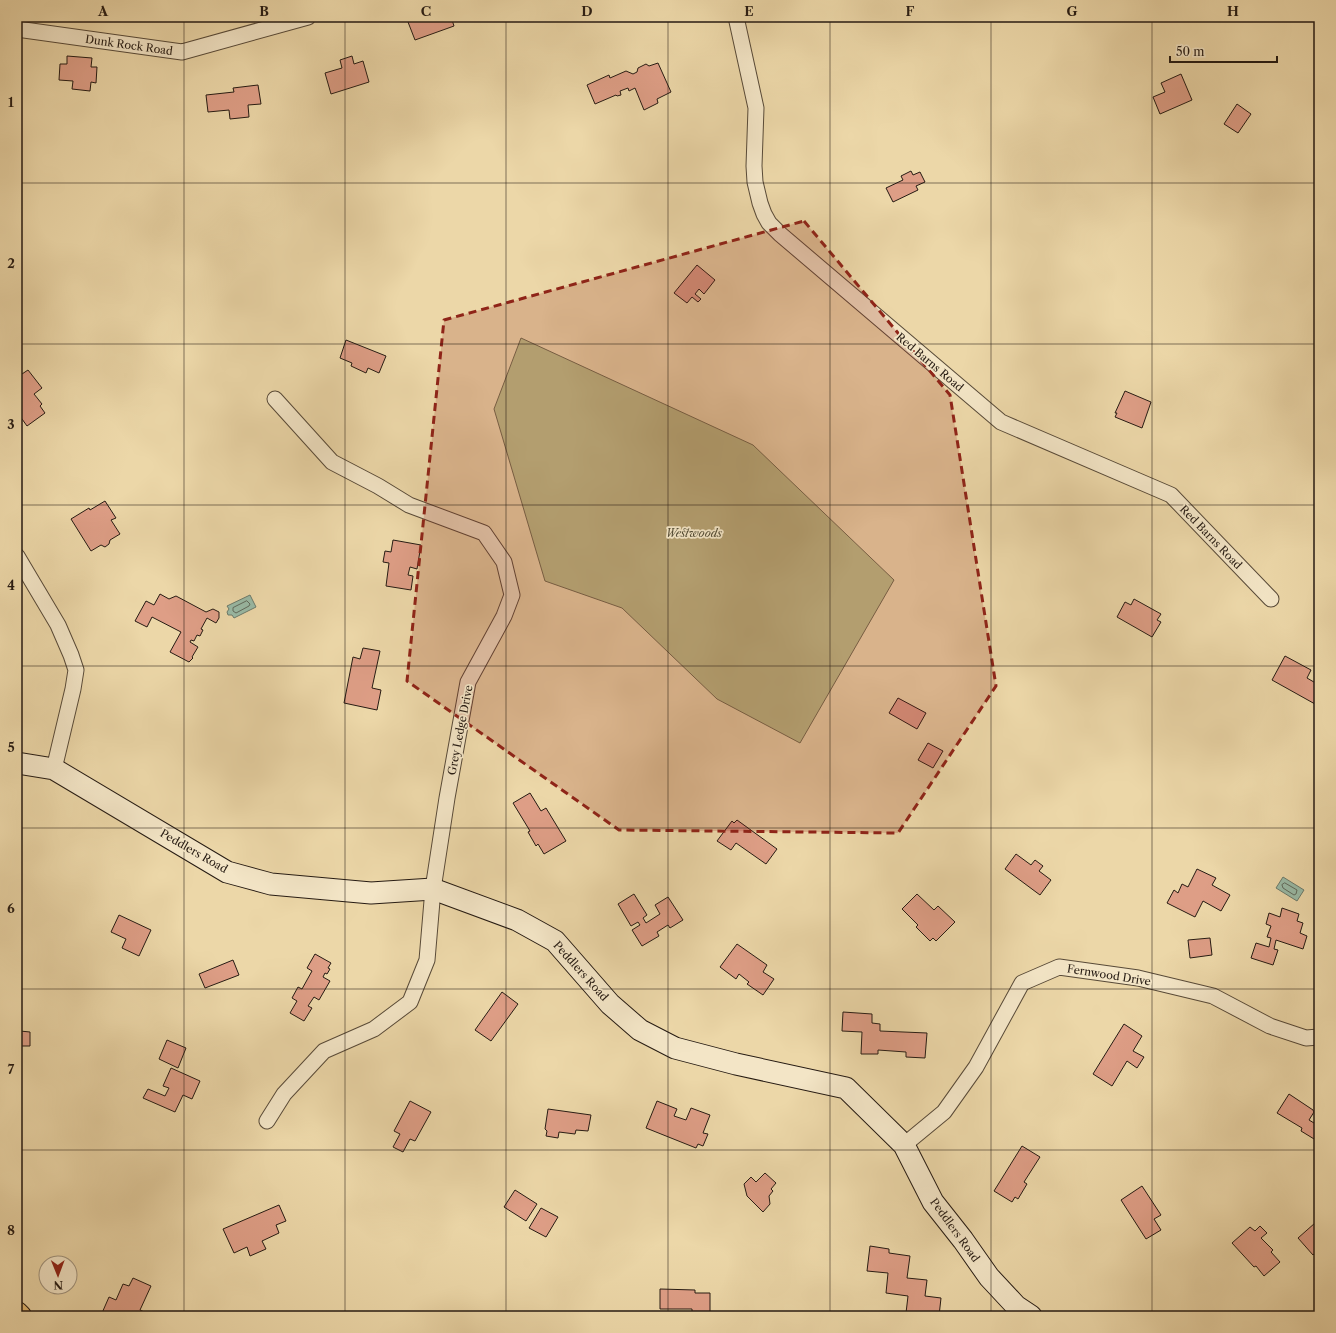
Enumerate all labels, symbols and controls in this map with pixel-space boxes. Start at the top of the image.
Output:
text: A [97,3,109,19]
text: B [259,3,269,19]
text: C [421,3,431,19]
text: D [581,3,593,19]
text: E [744,3,754,19]
text: F [906,3,915,19]
text: G [1066,3,1078,19]
text: H [1227,3,1239,19]
street label: Dunk Rock Road [84,32,174,58]
scale bar [1170,38,1277,64]
text: 50 m [1176,44,1205,59]
text: 1 [8,94,14,110]
text: 2 [7,255,15,271]
street label: Red Barns Road [893,330,967,394]
text: 3 [7,416,15,432]
street label: Red Barns Road [1177,502,1245,572]
park label: Westwoods [666,526,722,540]
text: 4 [7,577,15,593]
street label: Grey Ledge Drive [444,684,476,776]
text: 5 [7,739,15,755]
street label: Peddlers Road [158,826,230,876]
text: 6 [7,900,15,916]
street label: Peddlers Road [551,938,612,1004]
street label: Fernwood Drive [1066,961,1152,989]
text: 7 [8,1061,15,1077]
street label: Peddlers Road [927,1195,983,1265]
text: 8 [7,1222,15,1238]
north arrow [38,1255,78,1295]
text: N [53,1278,63,1292]

